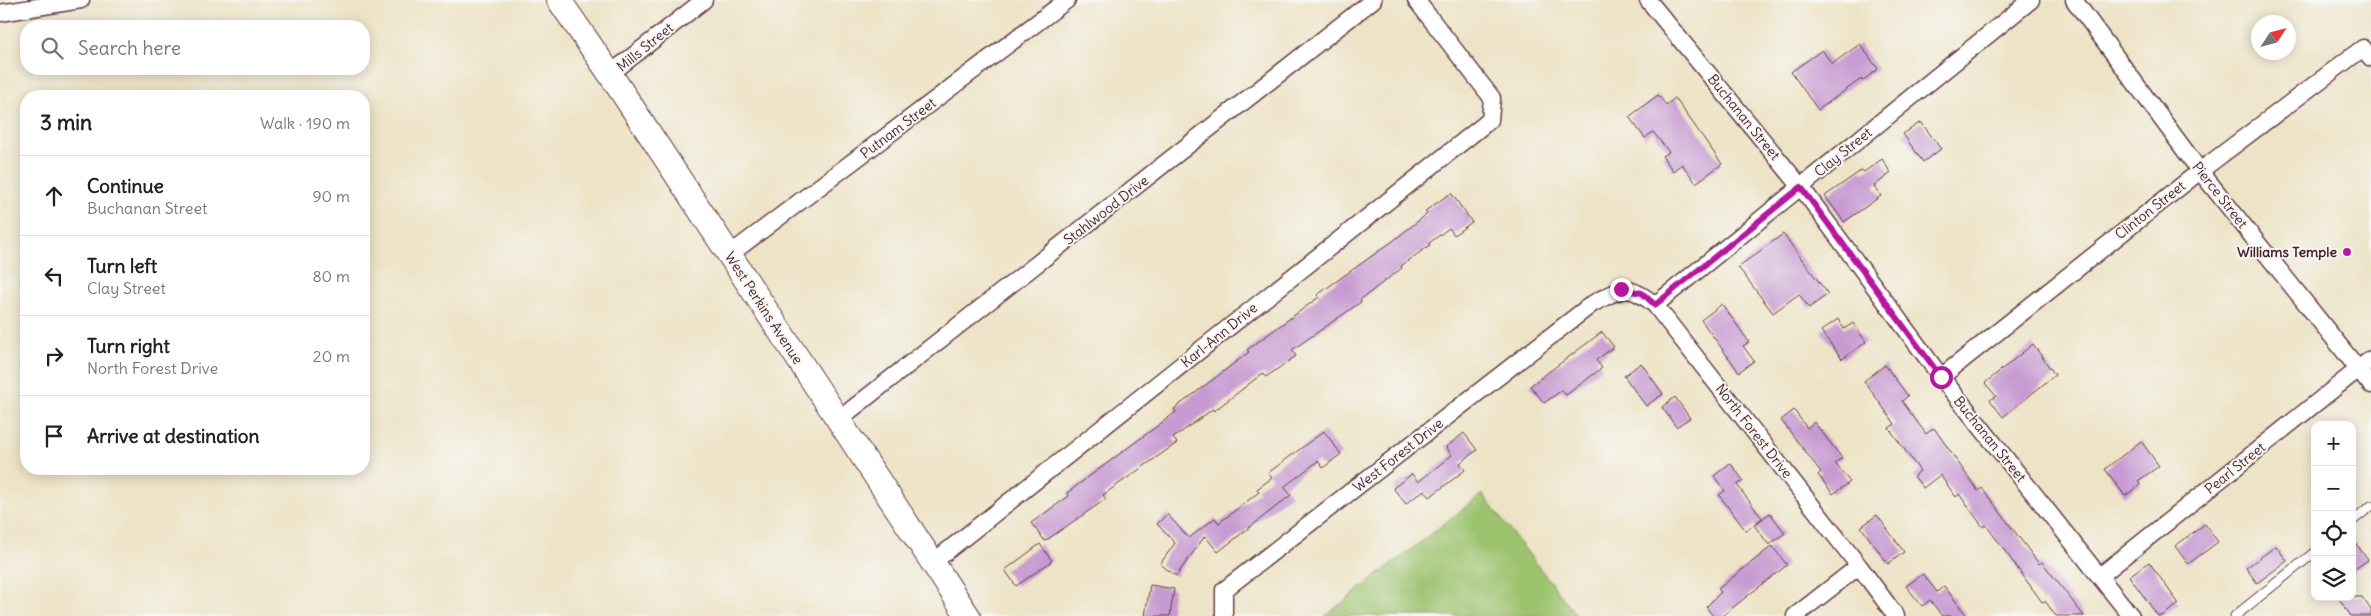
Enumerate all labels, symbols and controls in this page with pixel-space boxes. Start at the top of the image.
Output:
north arrow [2251,15,2296,60]
street label: Mills Street [613,19,677,75]
search box [20,20,370,75]
icon: search [38,34,66,62]
text: Search here [78,36,181,60]
street label: Buchanan Street [1704,70,1784,164]
street label: Putnam Street [856,93,940,162]
text: 3 min [40,109,92,136]
text: Walk · 190 m [260,113,350,133]
street label: Clay Street [1811,123,1876,181]
street label: Pierce Street [2188,158,2252,232]
street label: Stahlwood Drive [1060,171,1152,249]
text: Continue [87,174,164,198]
street label: Clinton Street [2111,177,2189,243]
icon: ahead [40,182,68,210]
text: 90 m [312,186,350,206]
text: Buchanan Street [87,198,207,218]
place label: Williams Temple [2237,243,2337,261]
marker: Williams Temple [2341,246,2353,258]
street label: West Perkins Avenue [721,248,807,368]
text: Turn left [87,254,157,278]
icon: left [40,262,68,290]
text: 80 m [312,266,350,286]
text: Clay Street [87,278,166,298]
route end [1610,278,1633,301]
street label: Karl-Ann Drive [1177,299,1261,371]
text: Turn right [87,334,170,358]
icon: right [40,342,68,370]
text: 20 m [313,346,350,366]
text: North Forest Drive [87,358,218,378]
route start [1930,366,1953,389]
street label: North Forest Drive [1712,380,1796,482]
street label: Buchanan Street [1950,392,2030,486]
street label: West Forest Drive [1349,414,1447,496]
map controls [2311,421,2356,601]
button: + [2311,421,2356,466]
icon: arrive [40,422,68,450]
text: Arrive at destination [87,424,260,448]
street label: Pearl Street [2201,438,2269,498]
button: − [2311,466,2356,511]
button: locate [2311,511,2356,556]
button: layers [2311,556,2356,601]

